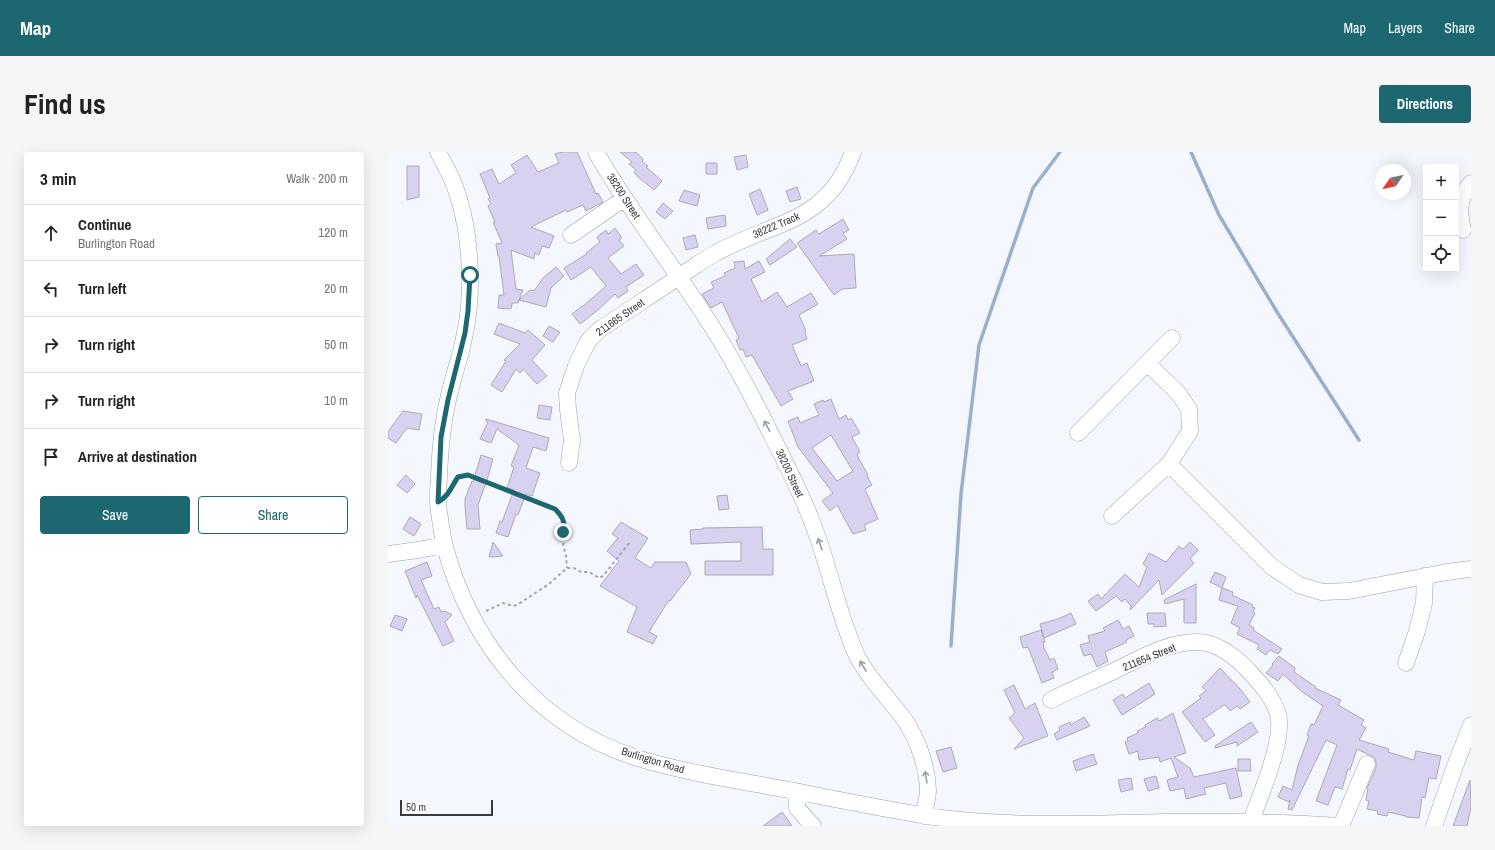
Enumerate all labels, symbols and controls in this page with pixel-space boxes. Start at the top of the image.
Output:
text: Map [20,15,51,41]
text: Map [1344,19,1366,37]
text: Layers [1388,19,1422,37]
text: Share [1444,19,1475,37]
text: Find us [24,85,106,123]
button: Directions [1379,85,1471,123]
north arrow [1375,164,1411,200]
map controls [1423,164,1459,272]
button: + [1423,164,1459,200]
text: 3 min [40,167,76,190]
text: Walk · 200 m [286,170,348,187]
street label: 38200 Street [604,171,644,222]
button: − [1423,200,1459,236]
street label: 38222 Track [750,209,802,241]
text: Continue [78,214,131,235]
icon: ahead [40,222,62,244]
text: 120 m [318,224,348,241]
text: Burlington Road [78,235,155,252]
button: locate [1423,236,1459,272]
route start [461,266,479,284]
icon: left [40,278,62,300]
text: Turn left [78,278,126,299]
text: 20 m [324,280,348,297]
street label: 211665 Street [593,295,647,339]
icon: right [40,334,62,356]
text: Turn right [78,334,135,355]
text: 50 m [324,336,348,353]
icon: right [40,390,62,412]
text: Turn right [78,390,135,411]
text: 10 m [324,392,348,409]
one-way arrow [762,420,770,432]
icon: arrive [40,446,62,468]
text: Arrive at destination [78,446,197,467]
street label: 38200 Street [773,447,807,500]
button: Save [40,496,190,534]
button: Share [198,496,348,534]
route end [554,523,572,541]
one-way arrow [816,537,823,550]
street label: 211654 Street [1120,640,1178,674]
one-way arrow [859,661,867,672]
street label: Burlington Road [620,744,686,776]
one-way arrow [921,771,929,784]
scale bar [400,798,493,817]
text: 50 m [406,800,426,814]

